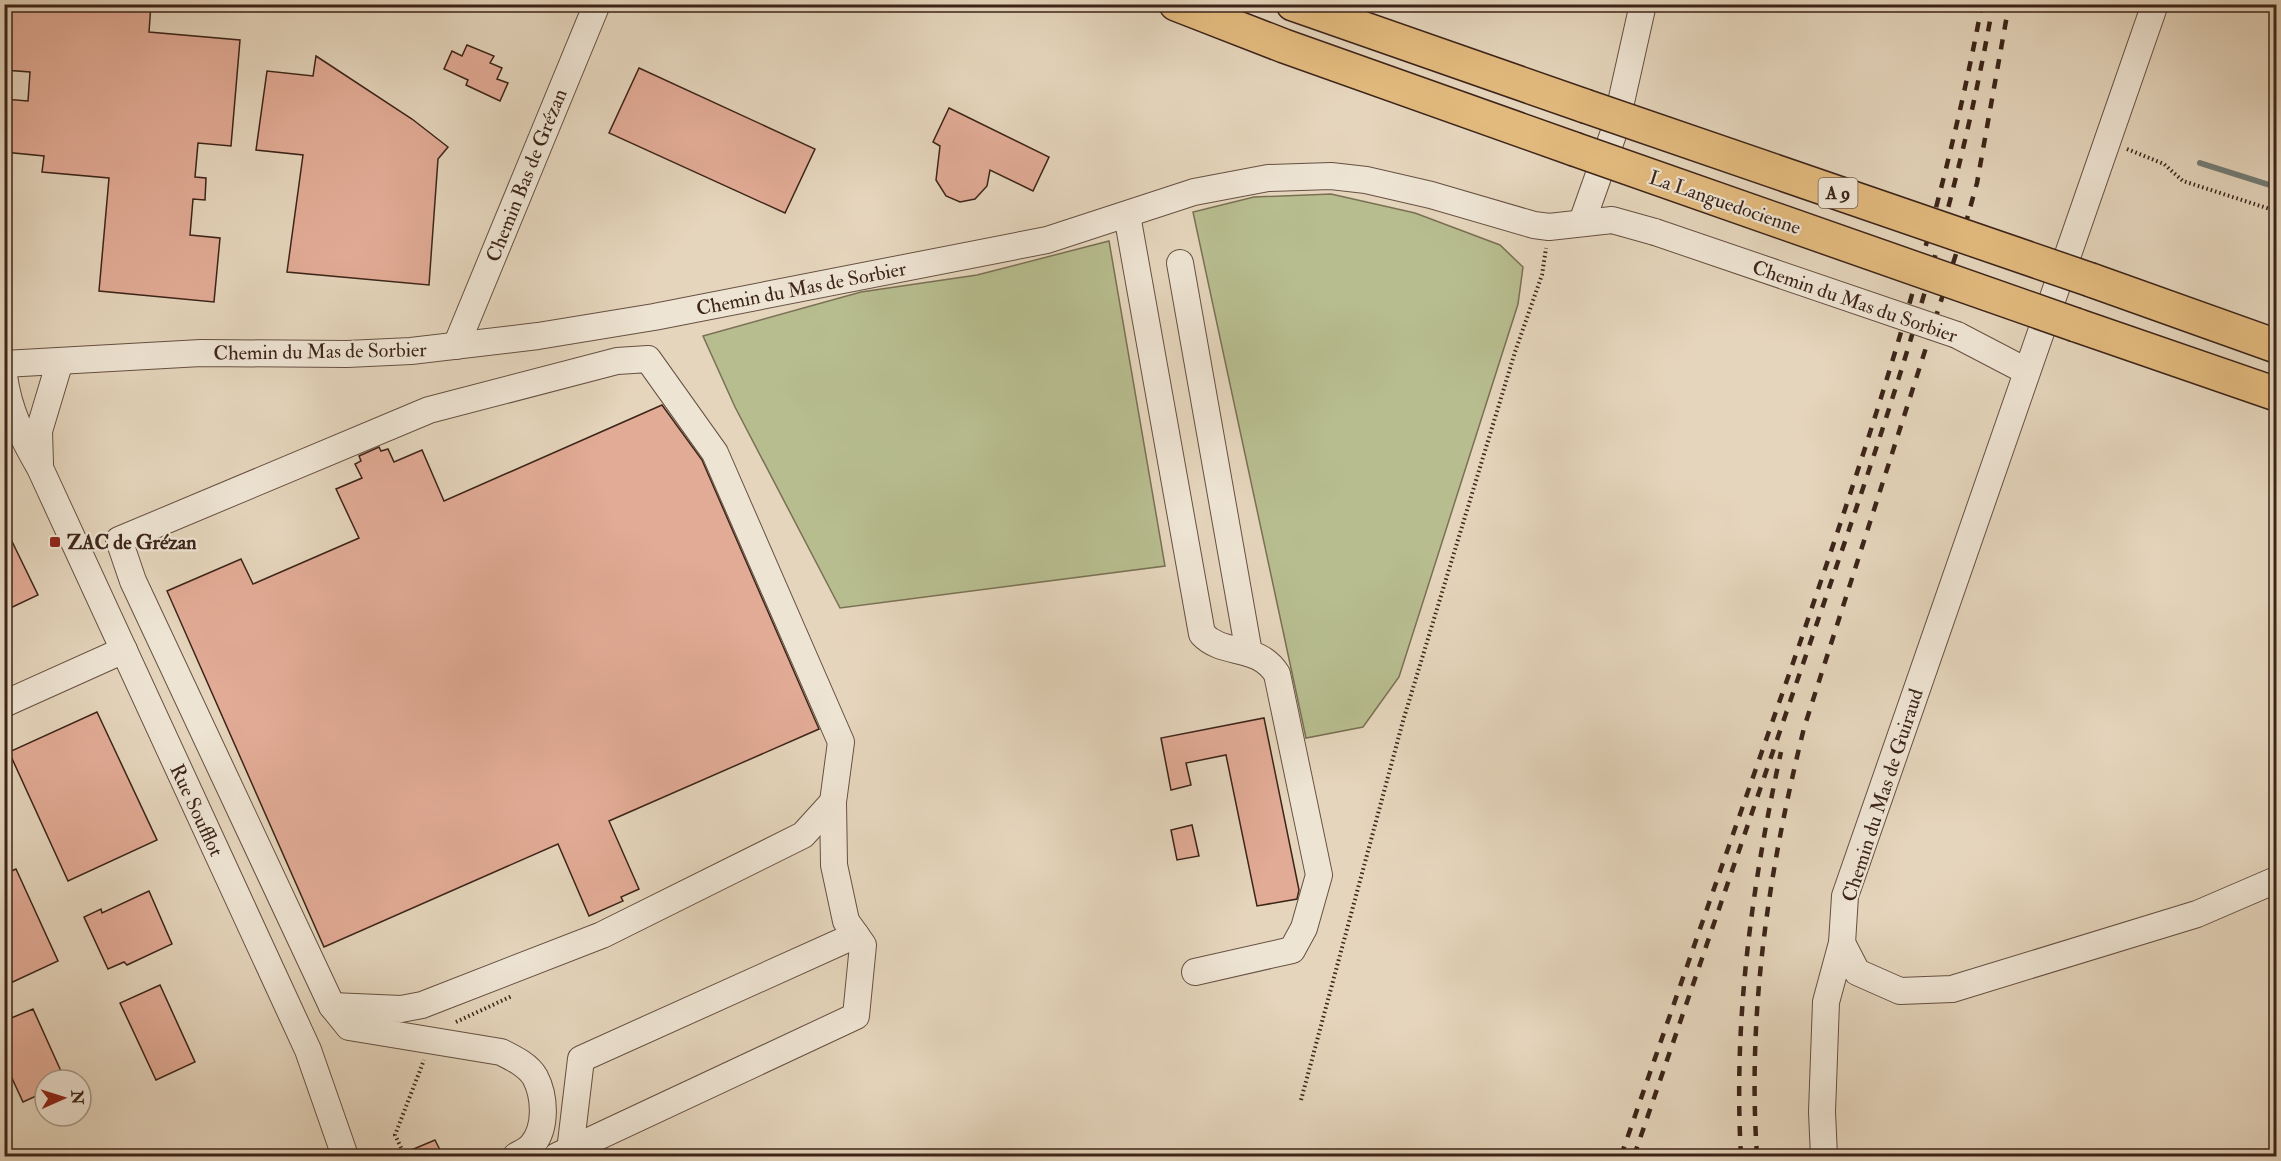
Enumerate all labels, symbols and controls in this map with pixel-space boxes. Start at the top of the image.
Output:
street label: Chemin Bas de Grézan [480,85,573,265]
street label: La Languedocienne [1646,165,1804,240]
road number: A 9 [1818,178,1858,208]
street label: Chemin du Mas du Sorbier [1749,255,1961,348]
street label: Chemin du Mas de Sorbier [694,256,909,321]
street label: Chemin du Mas de Sorbier [213,337,427,366]
place label: ZAC de Grézan [67,530,197,555]
marker: ZAC de Grézan [48,535,62,549]
street label: Chemin du Mas de Guiraud [1836,685,1929,905]
street label: Rue Soufflot [164,760,229,861]
north arrow [33,1068,93,1128]
text: N [67,1089,87,1106]

